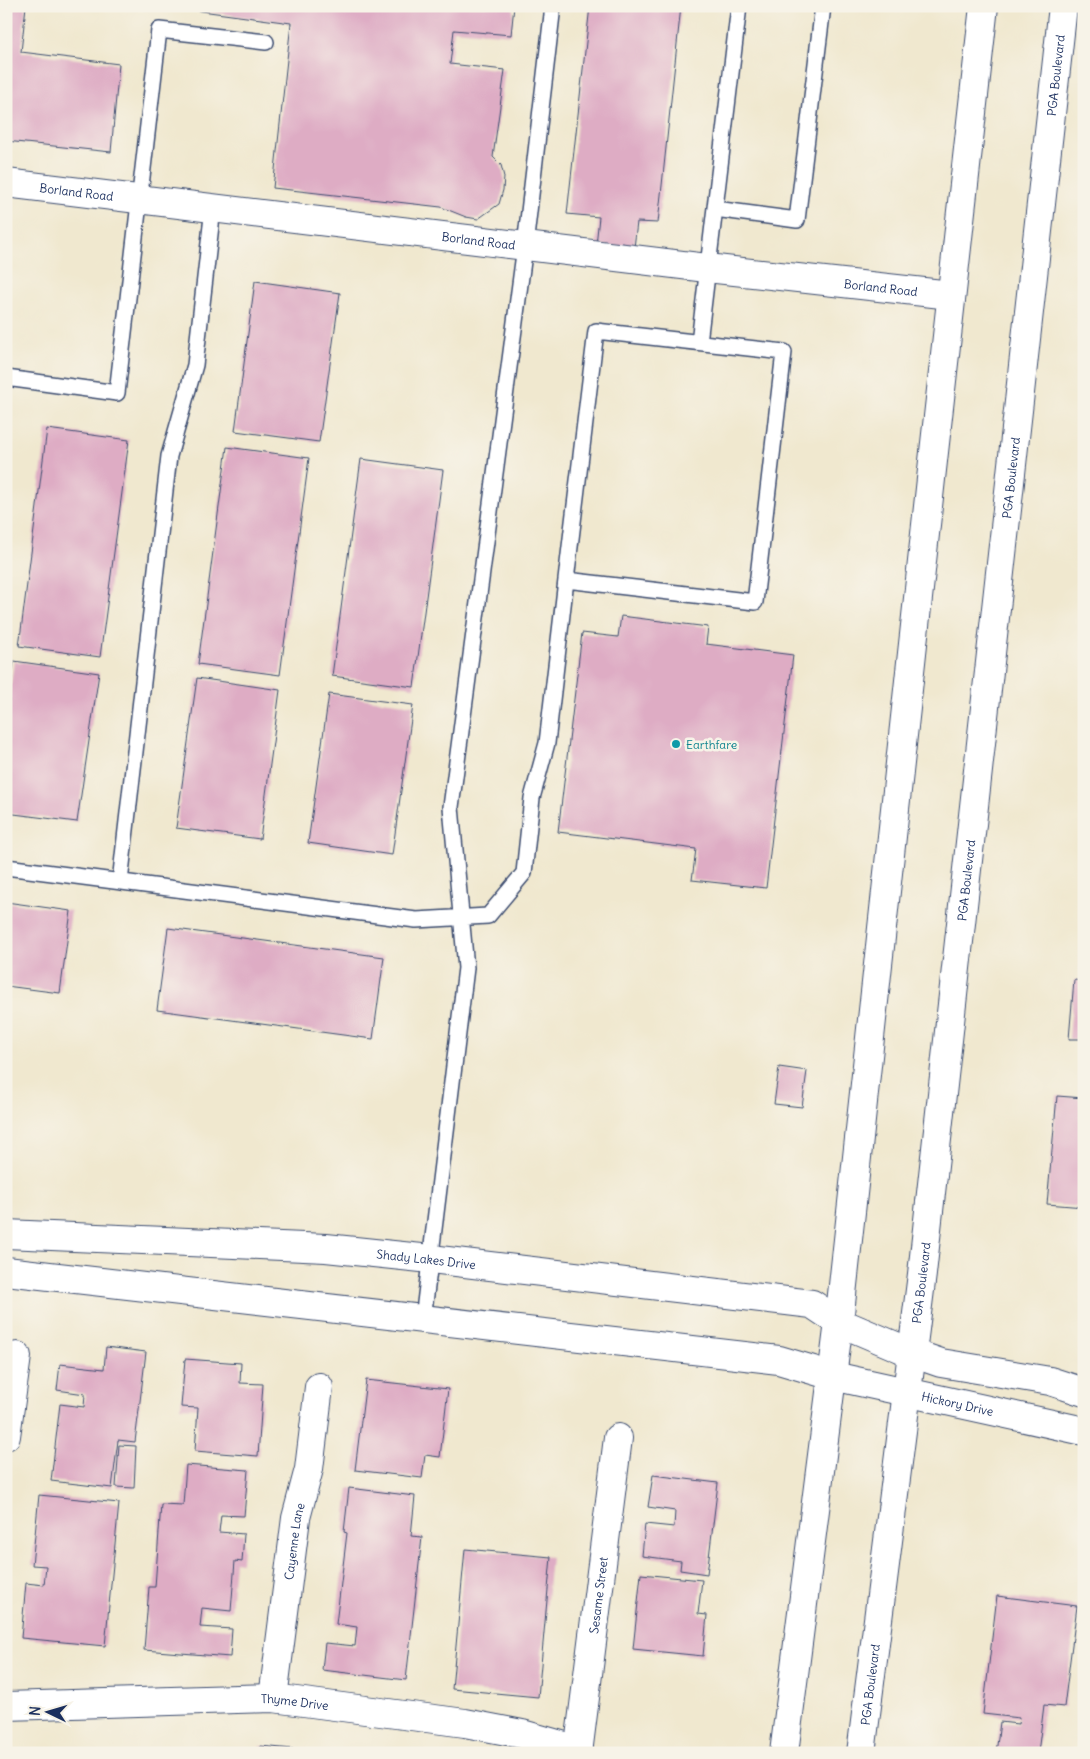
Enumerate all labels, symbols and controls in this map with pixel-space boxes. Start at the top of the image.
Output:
street label: PGA Boulevard [1043,34,1067,117]
street label: Borland Road [39,180,114,203]
street label: Borland Road [441,228,516,252]
street label: Borland Road [843,276,918,299]
street label: PGA Boulevard [999,436,1023,519]
place label: Earthfare [686,737,737,752]
marker: Earthfare [670,738,682,750]
street label: PGA Boulevard [954,839,978,922]
street label: PGA Boulevard [908,1241,933,1324]
street label: Shady Lakes Drive [376,1246,477,1272]
street label: Hickory Drive [920,1388,995,1418]
street label: Cayenne Lane [281,1501,307,1581]
street label: Sesame Street [586,1556,610,1635]
street label: PGA Boulevard [857,1643,882,1726]
north arrow [22,1686,72,1736]
street label: Thyme Drive [261,1690,330,1713]
text: N [26,1705,44,1716]

